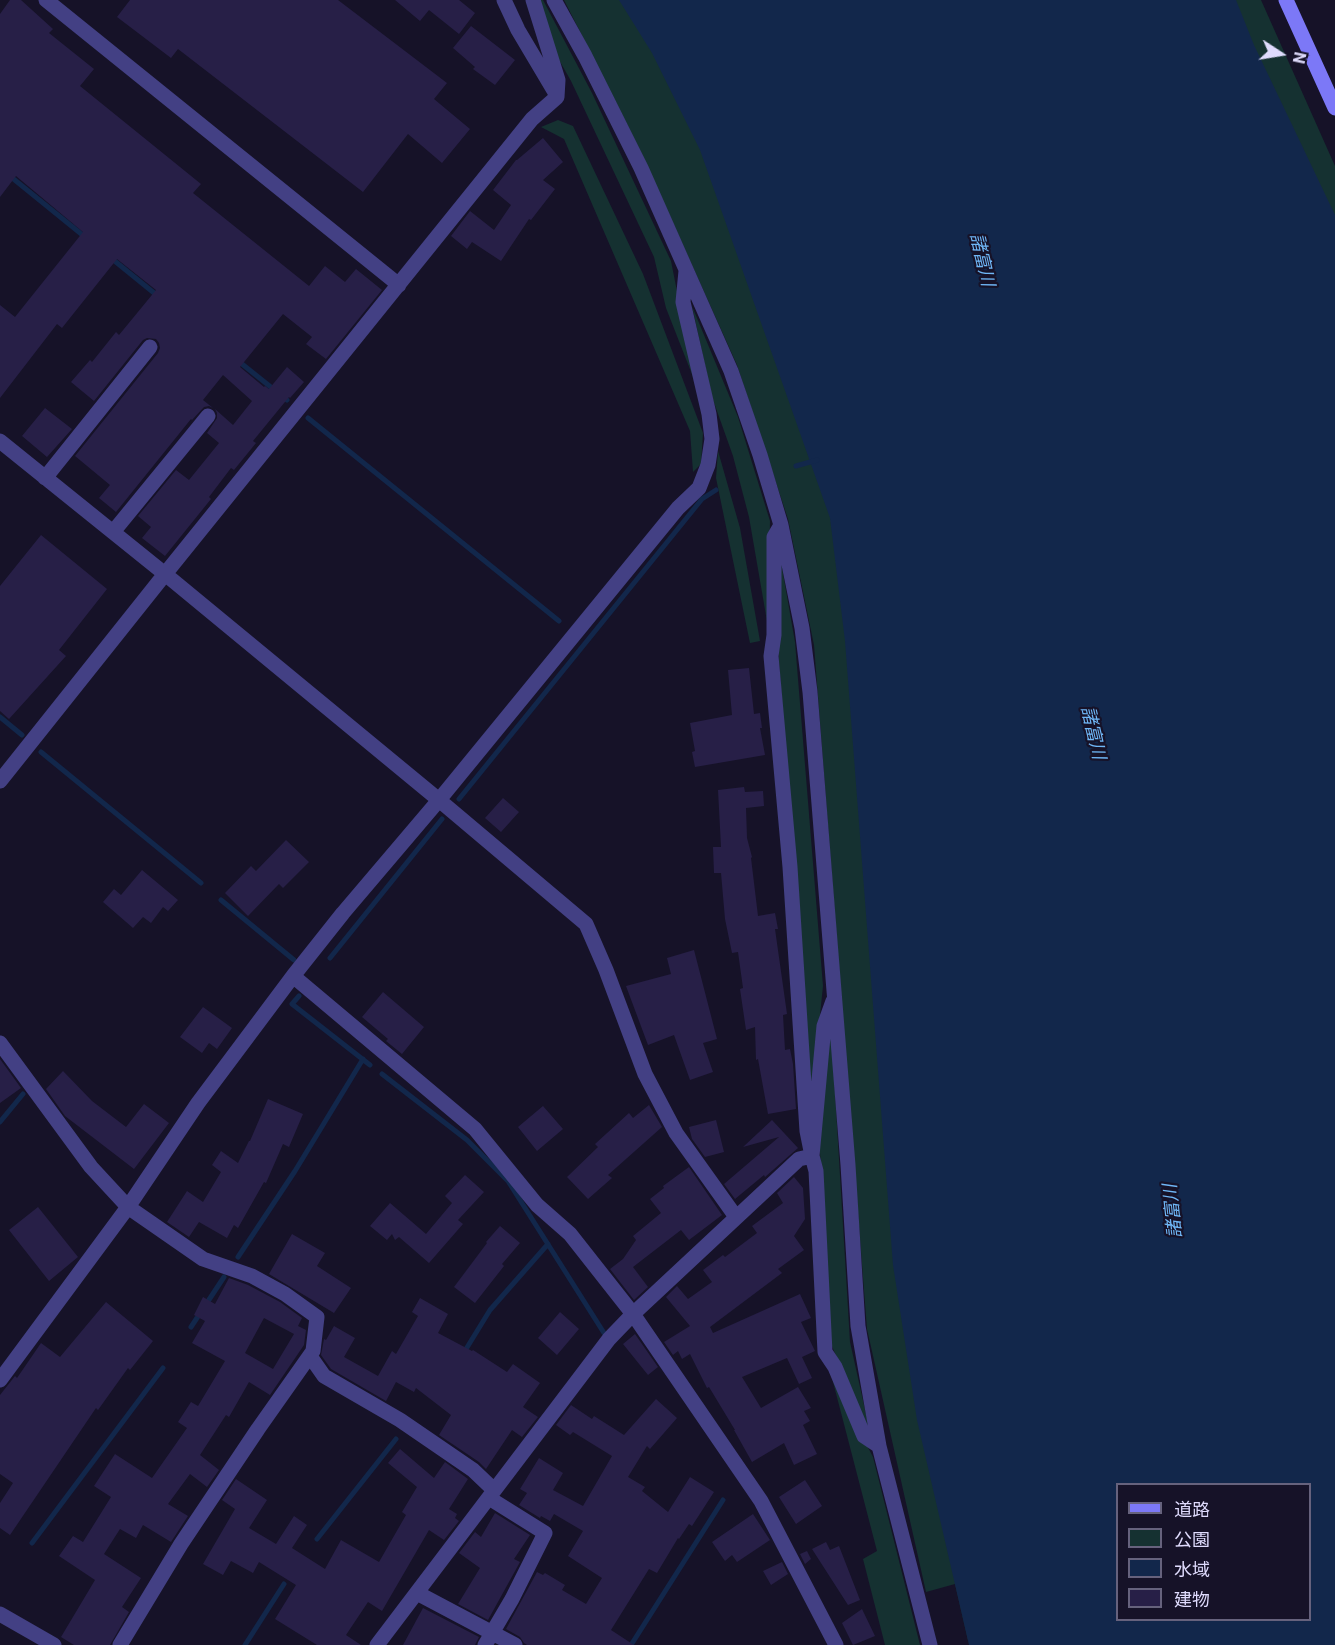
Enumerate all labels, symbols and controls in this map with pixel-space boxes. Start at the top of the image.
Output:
north arrow [1251,24,1311,84]
text: N [1289,50,1310,65]
water label: 諸富川 [964,231,998,289]
water label: 諸富川 [1075,704,1109,762]
water label: 諸富川 [1160,1183,1188,1239]
legend [1116,1483,1311,1621]
text: 道路 [1174,1499,1210,1520]
text: 公園 [1174,1529,1210,1550]
text: 水域 [1174,1559,1210,1580]
text: 建物 [1174,1589,1210,1610]

